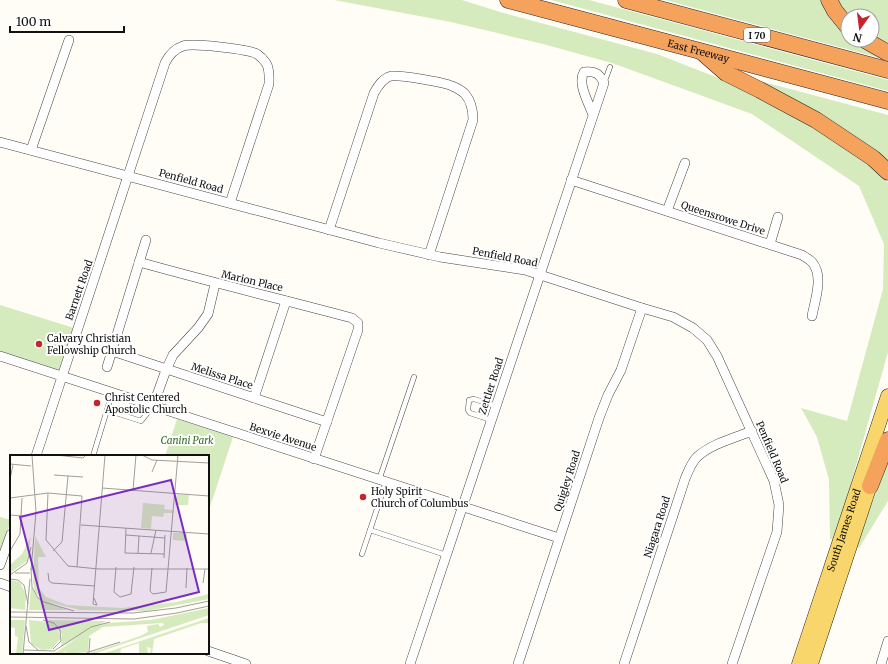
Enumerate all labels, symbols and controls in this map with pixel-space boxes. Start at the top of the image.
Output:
scale bar [10,8,124,34]
north arrow [840,8,880,48]
text: 100 m [16,14,51,29]
road number: I 70 [744,28,770,42]
text: N [851,30,863,46]
street label: East Freeway [666,36,731,65]
street label: Penfield Road [157,166,225,196]
street label: Queensrowe Drive [679,198,767,238]
street label: Penfield Road [471,244,539,270]
street label: Barnett Road [63,258,95,322]
street label: Marion Place [220,268,284,294]
place label: Calvary Christian Fellowship Church [47,332,137,357]
marker: Calvary Christian Fellowship Church [34,339,44,349]
street label: Zettler Road [476,356,506,416]
street label: Melissa Place [190,360,254,392]
place label: Christ Centered Apostolic Church [104,391,187,416]
marker: Christ Centered Apostolic Church [92,398,102,408]
street label: Penfield Road [753,419,791,485]
street label: Bexvie Avenue [248,420,318,454]
park label: Canini Park [160,434,214,447]
street label: Quigley Road [551,449,583,513]
inset map [10,455,209,654]
place label: Holy Spirit Church of Columbus [371,485,469,510]
street label: South James Road [824,487,863,573]
marker: Holy Spirit Church of Columbus [358,492,368,502]
street label: Niagara Road [641,495,673,559]

